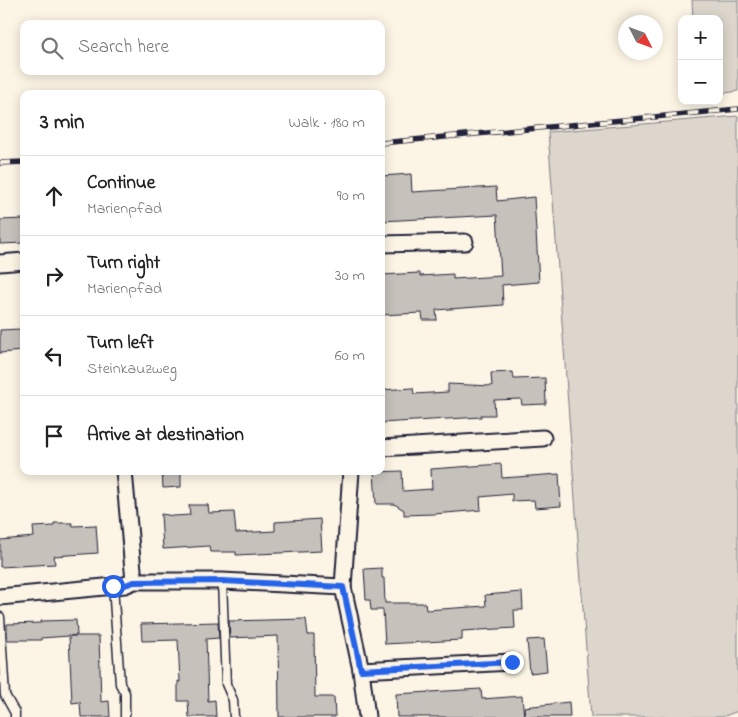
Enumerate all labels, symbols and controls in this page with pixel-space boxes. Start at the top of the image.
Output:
north arrow [618,15,663,60]
map controls [678,15,723,105]
button: + [678,15,723,60]
search box [20,20,385,75]
icon: search [38,34,66,62]
text: Search here [78,34,169,61]
button: − [678,60,723,105]
text: 3 min [40,108,84,138]
text: Walk · 180 m [288,111,365,135]
text: Continue [87,170,155,197]
icon: ahead [40,182,68,210]
text: 90 m [337,184,365,208]
text: Marienpfad [87,197,162,221]
text: Turn right [87,250,160,277]
icon: right [40,262,68,290]
text: 30 m [335,264,365,288]
text: Marienpfad [87,277,162,301]
text: Turn left [87,330,154,357]
icon: left [40,342,68,370]
text: 60 m [335,344,365,368]
text: Steinkauzweg [87,357,177,381]
icon: arrive [40,422,68,450]
text: Arrive at destination [87,422,244,449]
route start [102,575,125,598]
route end [501,651,524,674]

